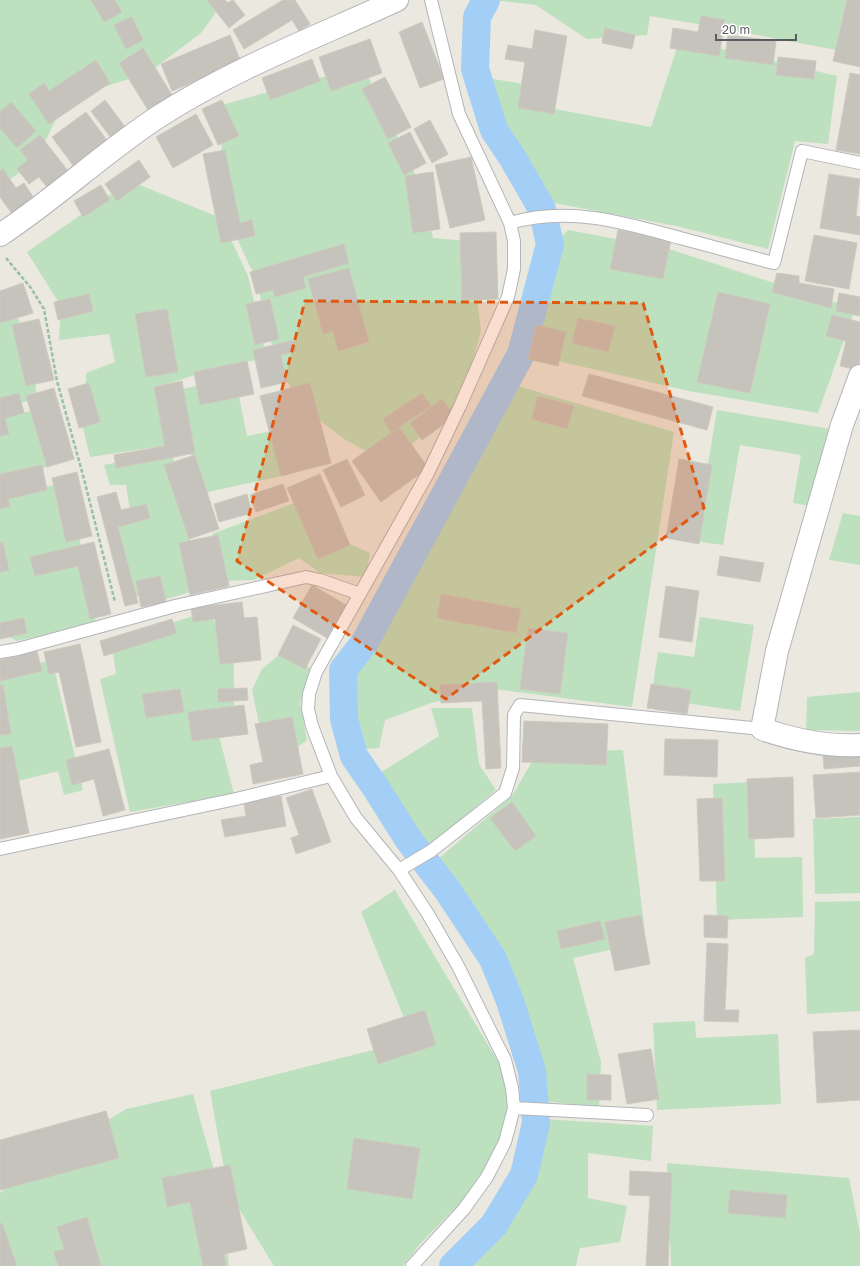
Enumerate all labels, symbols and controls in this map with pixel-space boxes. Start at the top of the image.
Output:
scale bar [716,16,796,42]
text: 20 m [722,22,750,37]

